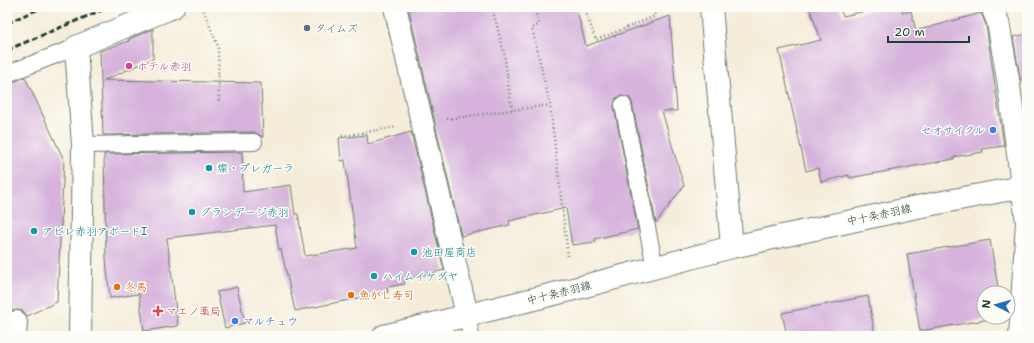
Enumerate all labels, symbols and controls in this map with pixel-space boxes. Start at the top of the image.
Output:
scale bar [888,18,969,44]
place label: タイムズ [315,21,358,36]
marker: タイムズ [302,23,312,33]
text: 20 m [894,24,925,40]
place label: ホテル赤羽 [137,59,192,74]
marker: ホテル赤羽 [124,61,134,71]
place label: セオサイクル [921,123,985,138]
marker: セオサイクル [988,125,998,135]
place label: 燦・プレガーラ [217,161,294,176]
marker: 燦・プレガーラ [204,163,214,173]
street label: 中十条赤羽線 [845,201,913,229]
place label: グランデージ赤羽 [200,205,289,220]
marker: グランデージ赤羽 [187,207,197,217]
place label: アピレ赤羽アボードI [42,224,147,239]
marker: アピレ赤羽アボードI [29,226,39,236]
place label: 池田屋商店 [422,245,477,260]
marker: 池田屋商店 [409,247,419,257]
place label: ハイムイケダヤ [382,269,459,284]
marker: ハイムイケダヤ [369,271,379,281]
street label: 中十条赤羽線 [525,278,593,308]
place label: 冬馬 [125,280,147,295]
marker: 冬馬 [112,282,122,292]
north arrow [976,285,1016,325]
place label: 魚がし寿司 [359,288,414,303]
marker: 魚がし寿司 [346,290,356,300]
text: N [979,299,994,309]
place label: マエノ薬局 [166,304,221,319]
marker: マエノ薬局 [153,306,163,316]
place label: マルチュウ [243,314,298,329]
marker: マルチュウ [230,316,240,326]

